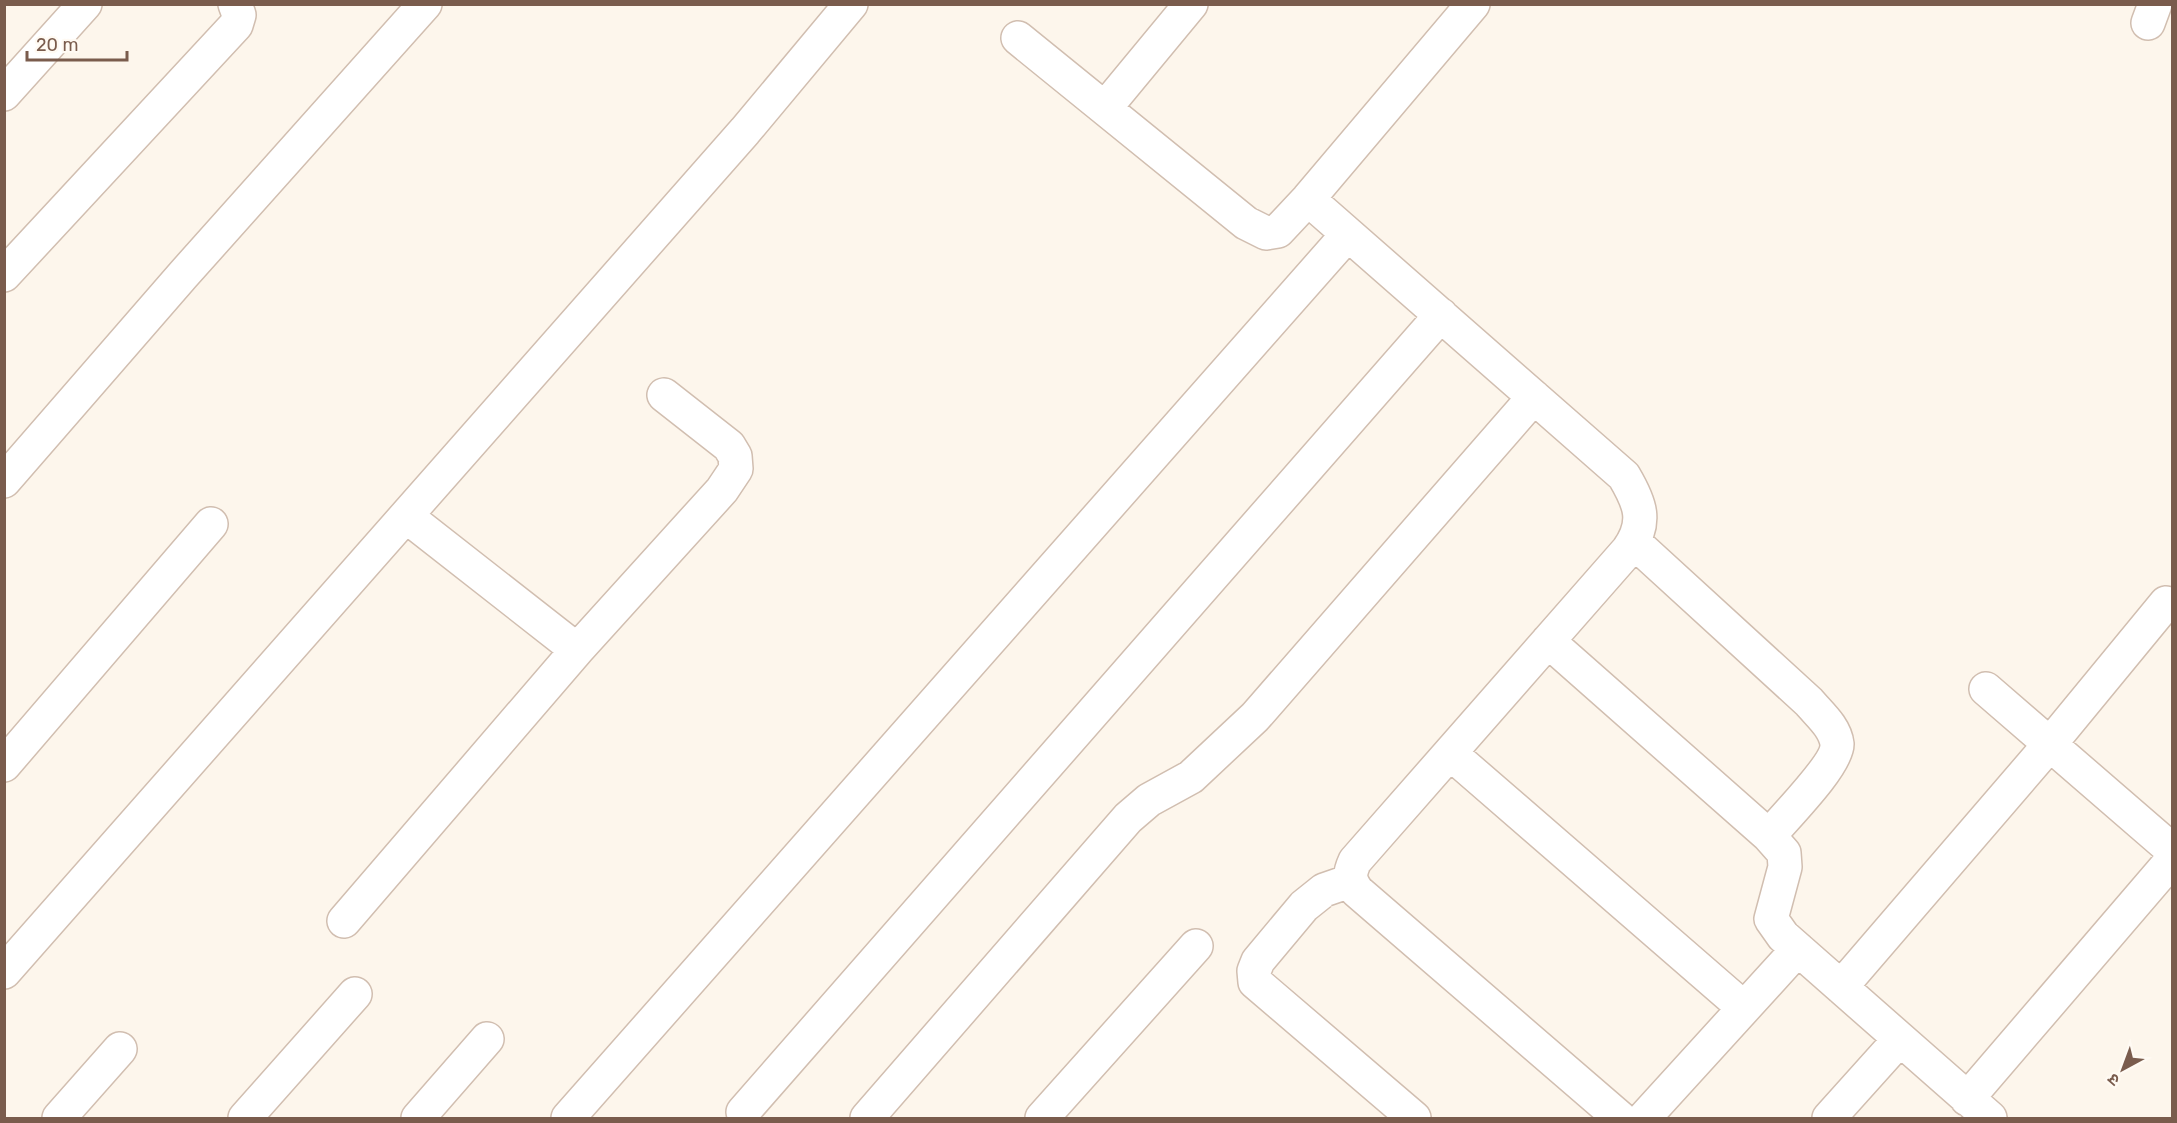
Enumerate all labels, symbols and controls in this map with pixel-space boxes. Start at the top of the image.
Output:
scale bar [27,24,128,62]
text: 20 m [36,34,78,56]
north arrow [2093,1039,2153,1099]
text: उ [2103,1069,2123,1090]

